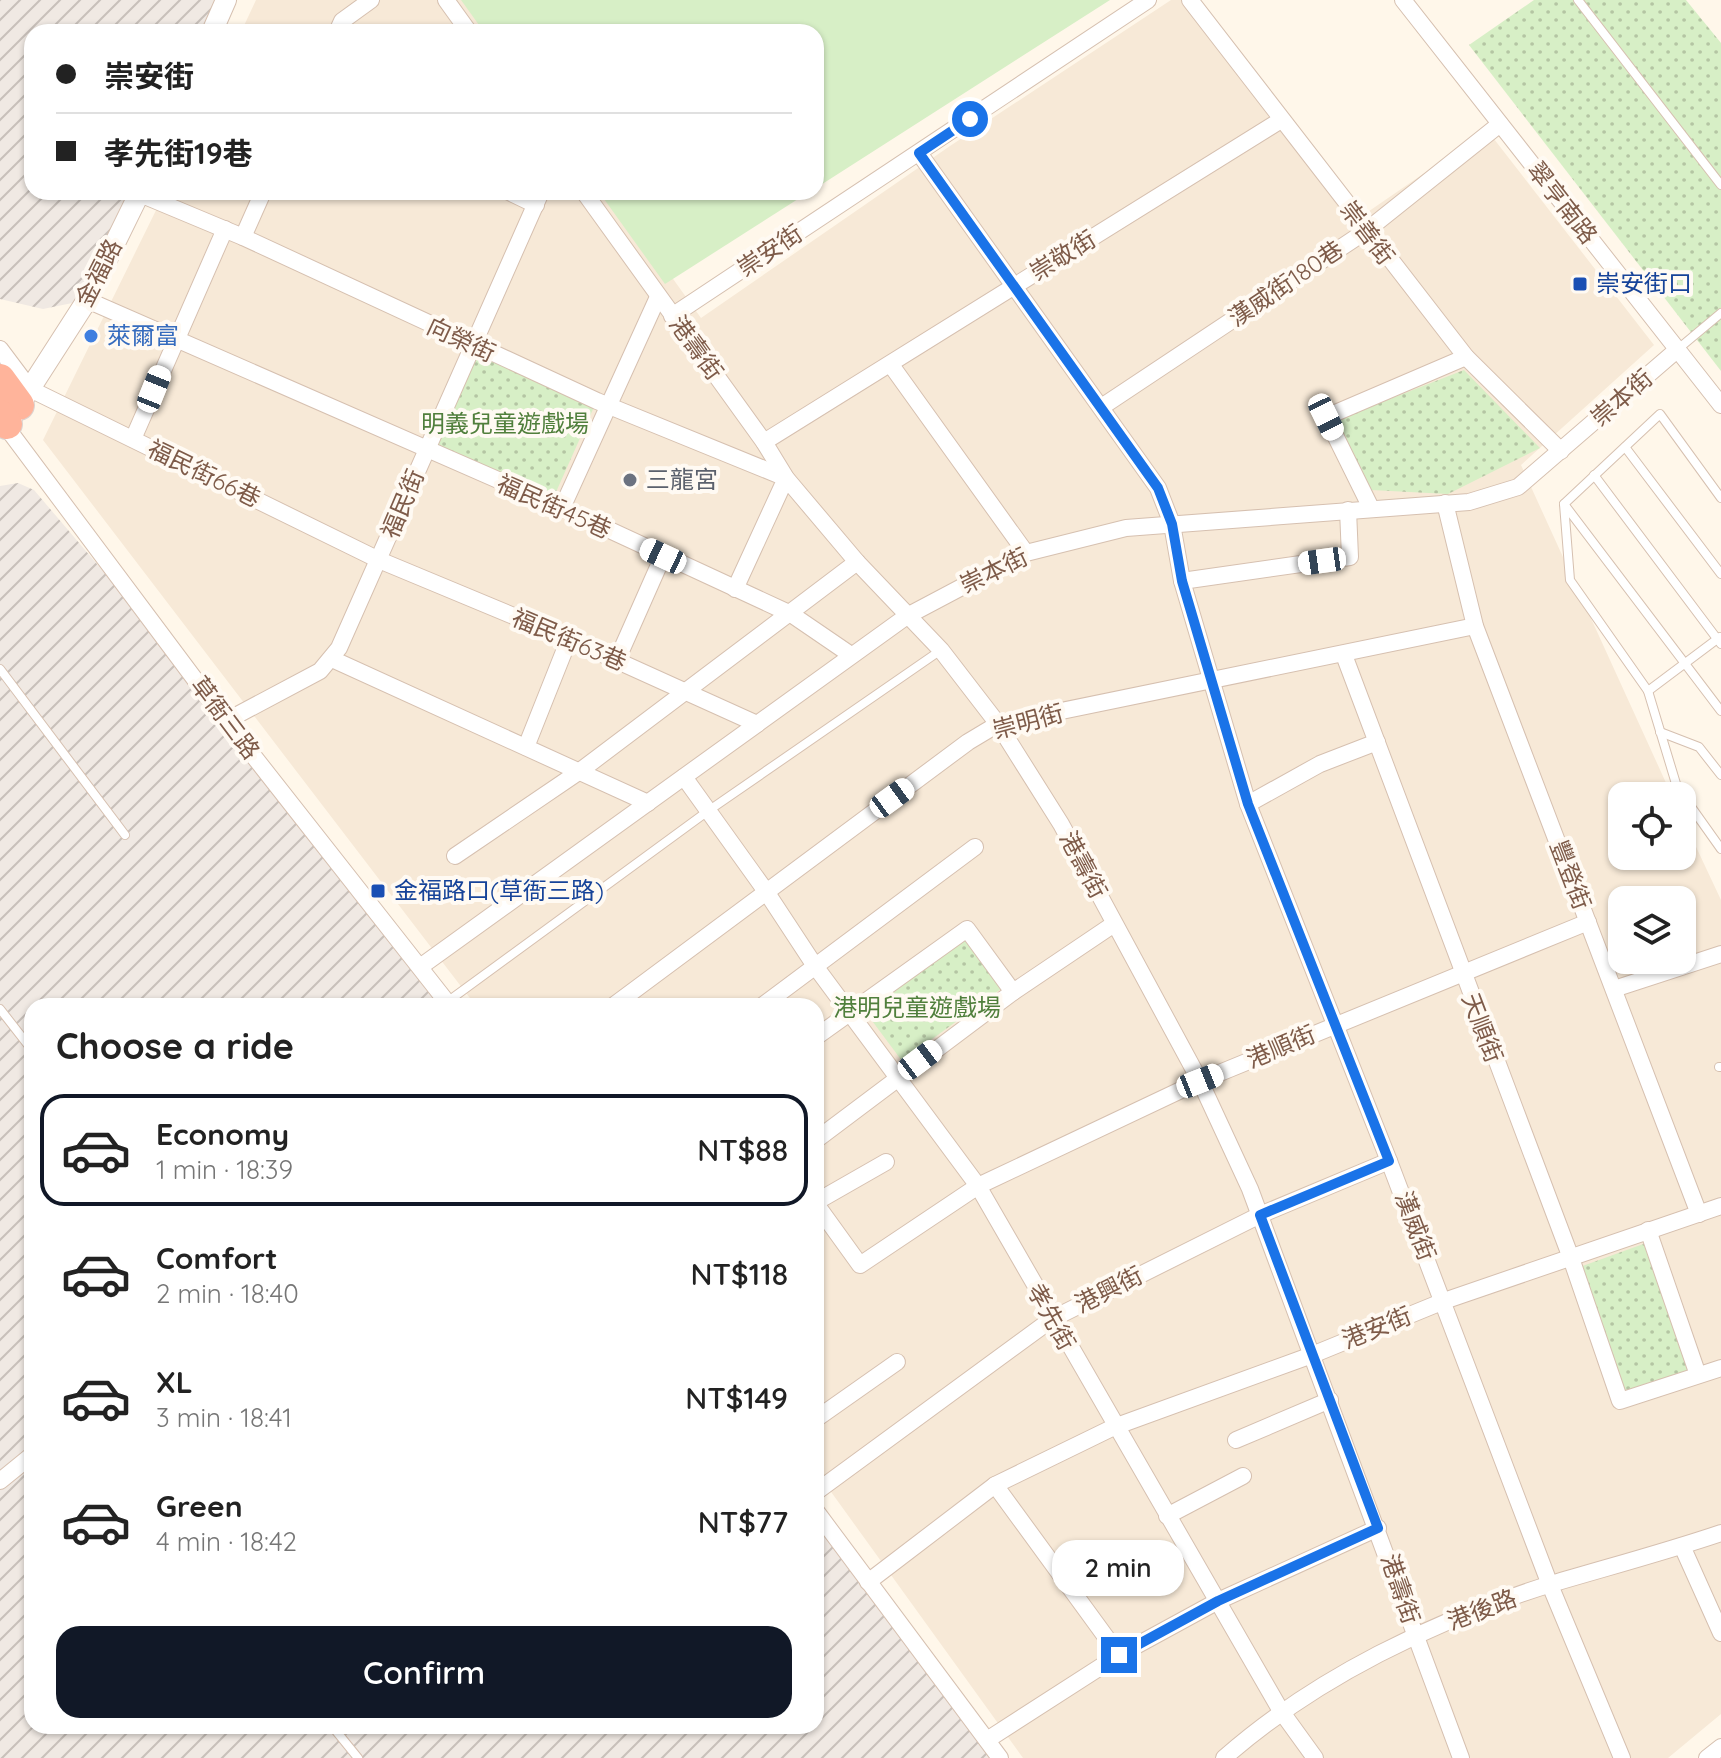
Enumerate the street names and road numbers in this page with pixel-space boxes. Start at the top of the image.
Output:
street label: 翠亨南路 [1521,155,1604,249]
street label: 崇善街 [1334,195,1401,270]
street label: 崇安街 [731,218,808,283]
street label: 崇敬街 [1024,223,1101,287]
street label: 金福路 [68,234,128,311]
street label: 漢威街180巷 [1222,234,1349,333]
street label: 港壽街 [664,309,730,385]
street label: 向榮街 [422,310,500,368]
street label: 崇本街 [1584,362,1658,432]
street label: 福民街66巷 [143,433,266,513]
street label: 福民街 [374,465,430,543]
street label: 福民街45巷 [493,468,616,545]
street label: 崇本街 [955,541,1032,599]
street label: 福民街63巷 [508,602,631,677]
street label: 草衙三路 [185,670,267,765]
street label: 崇明街 [989,697,1066,745]
street label: 港壽街 [1054,826,1114,903]
street label: 豐登街 [1544,836,1598,914]
street label: 天順街 [1456,989,1510,1067]
street label: 港順街 [1242,1018,1320,1074]
street label: 漢威街 [1389,1187,1443,1265]
street label: 港興街 [1070,1259,1147,1319]
street label: 孝先街 [1021,1278,1082,1355]
street label: 港安街 [1338,1300,1416,1354]
street label: 港壽街 [1375,1550,1427,1628]
street label: 港後路 [1443,1582,1521,1636]

